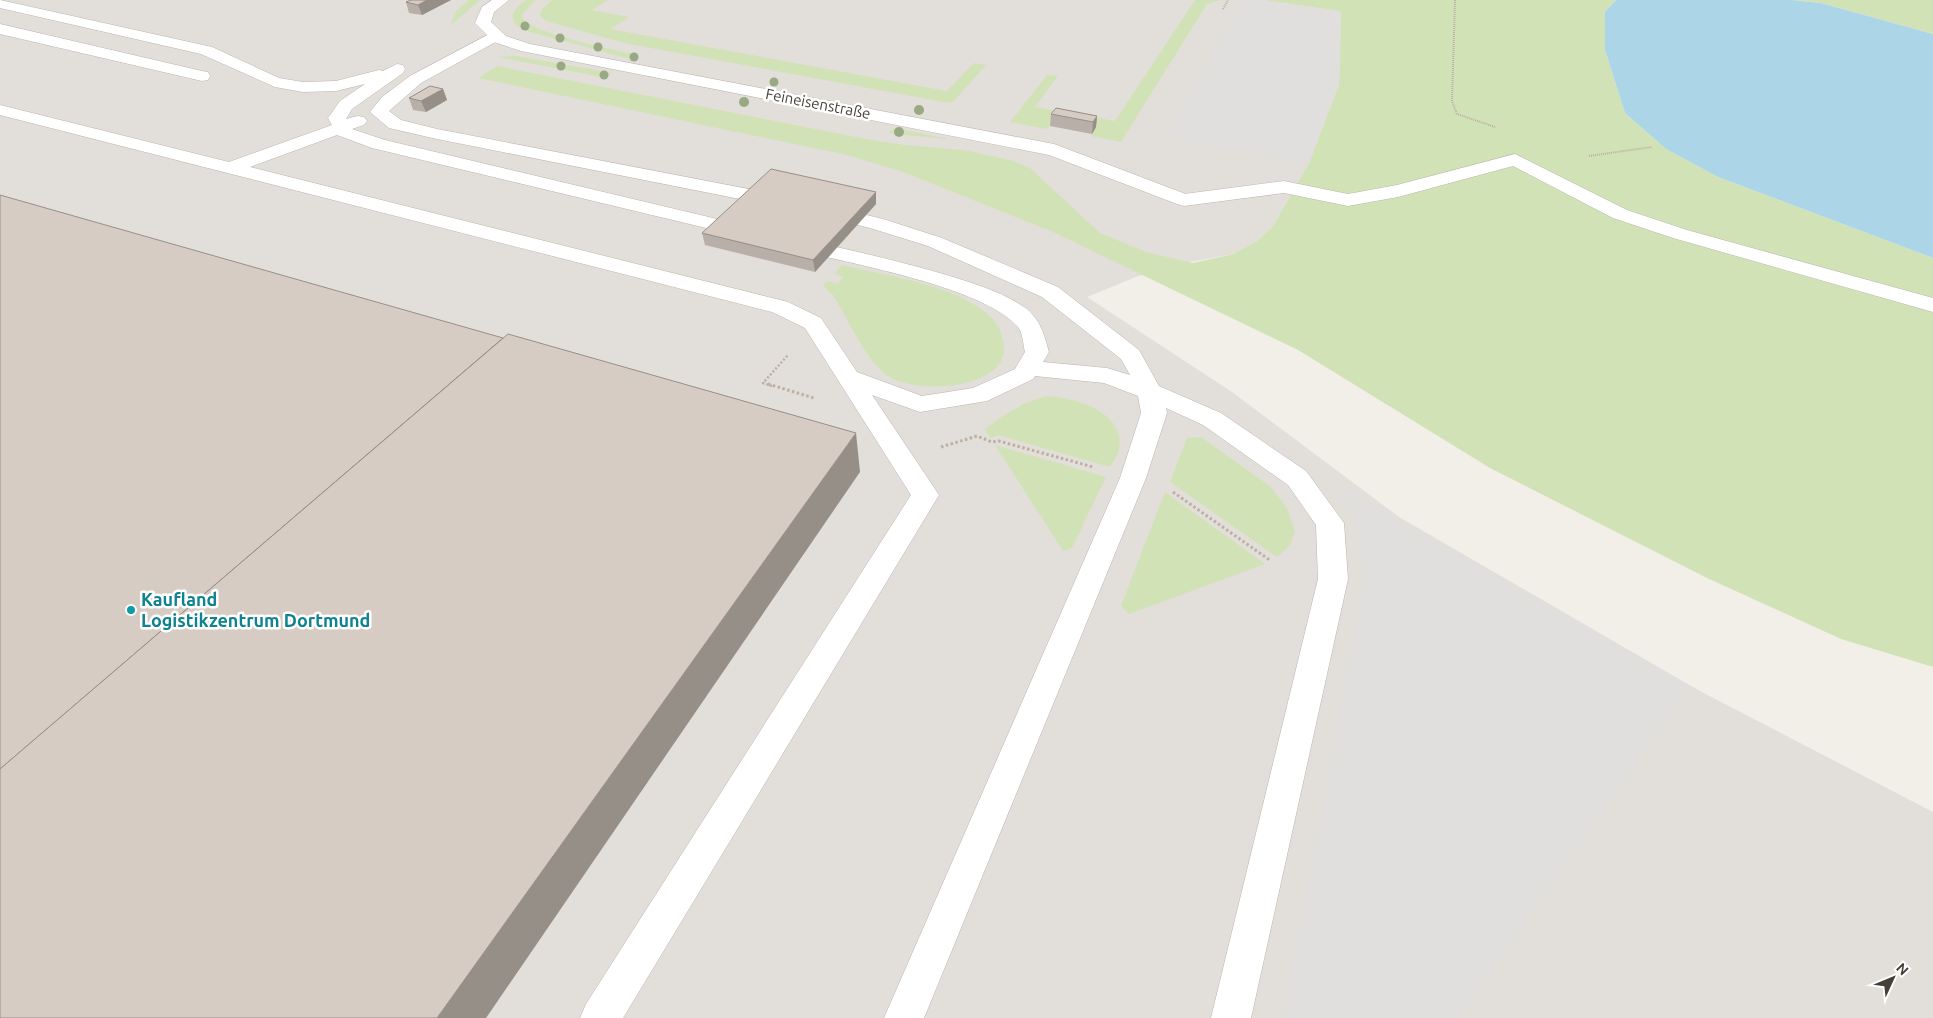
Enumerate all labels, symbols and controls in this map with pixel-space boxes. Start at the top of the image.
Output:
street label: Feineisenstraße [764,85,872,122]
place label: Kaufland Logistikzentrum Dortmund [141,589,370,630]
marker: Kaufland Logistikzentrum Dortmund [125,604,137,616]
north arrow [1868,953,1918,1003]
text: N [1893,960,1912,978]

